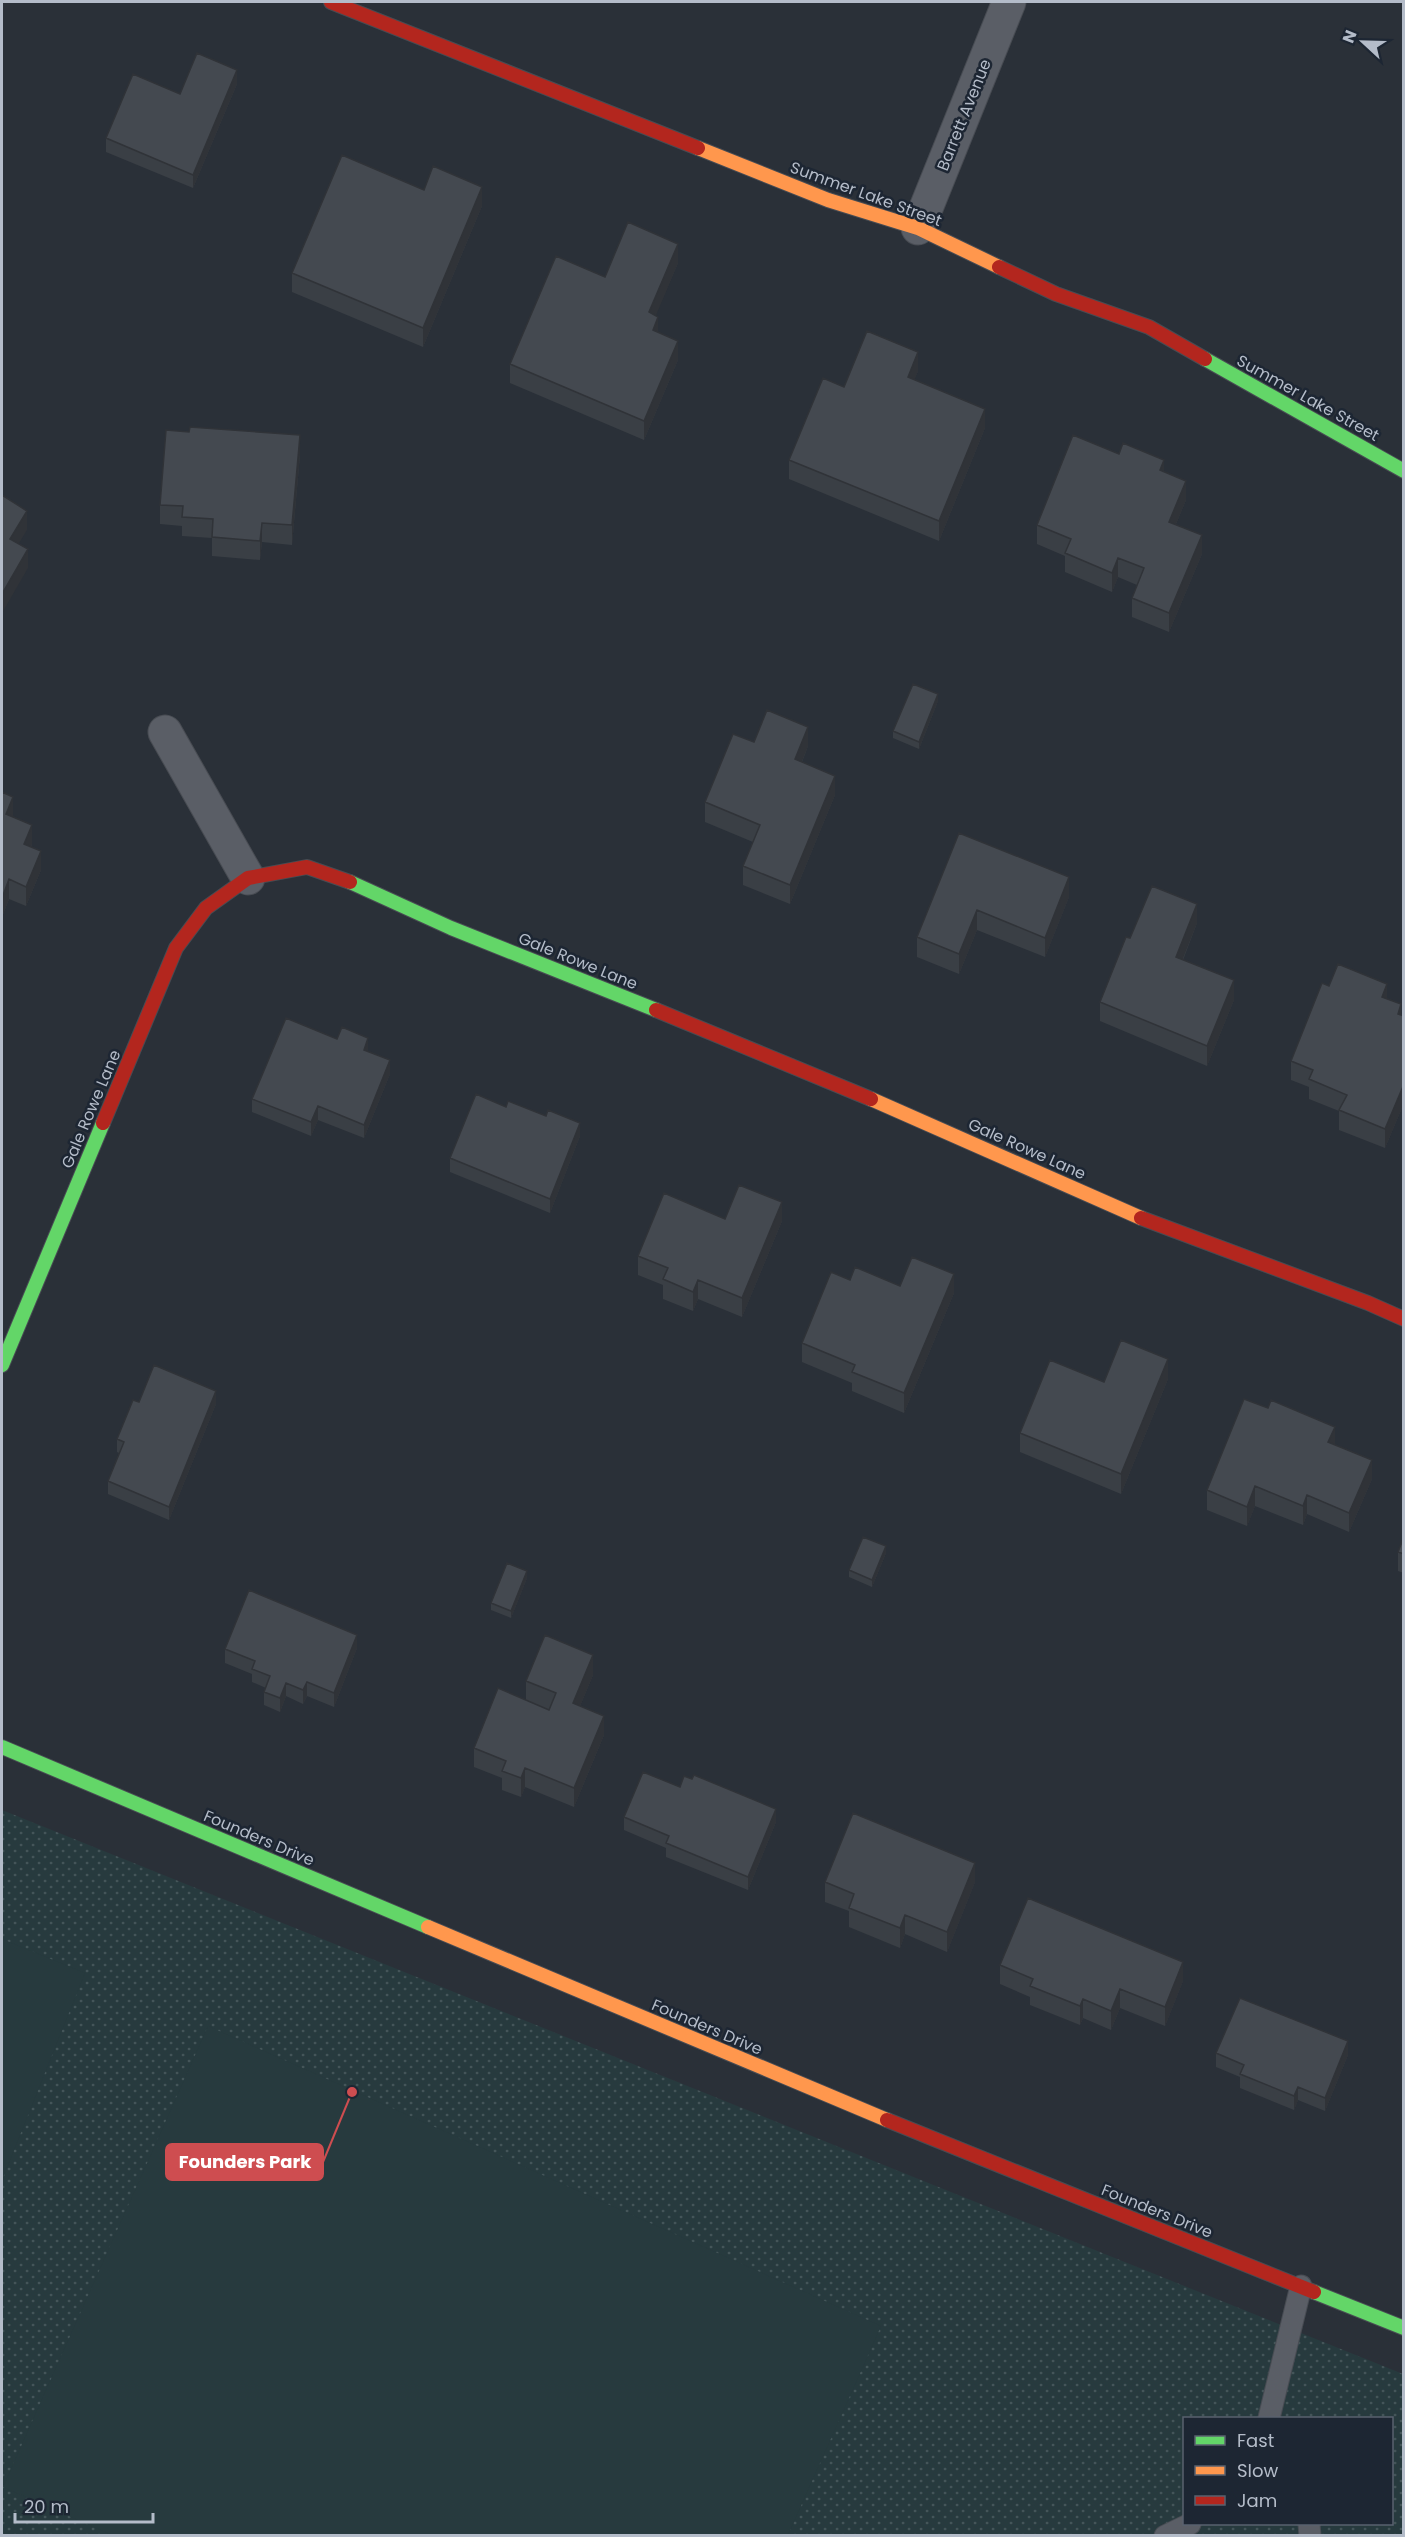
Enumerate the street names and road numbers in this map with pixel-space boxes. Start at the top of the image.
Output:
street label: Barrett Avenue [931,56,997,174]
street label: Summer Lake Street [787,156,945,232]
street label: Summer Lake Street [1233,349,1384,447]
street label: Gale Rowe Lane [515,927,641,995]
street label: Gale Rowe Lane [56,1046,126,1172]
street label: Gale Rowe Lane [965,1113,1090,1185]
street label: Founders Drive [200,1804,318,1872]
street label: Founders Drive [648,1993,766,2061]
street label: Founders Drive [1098,2178,1216,2244]

